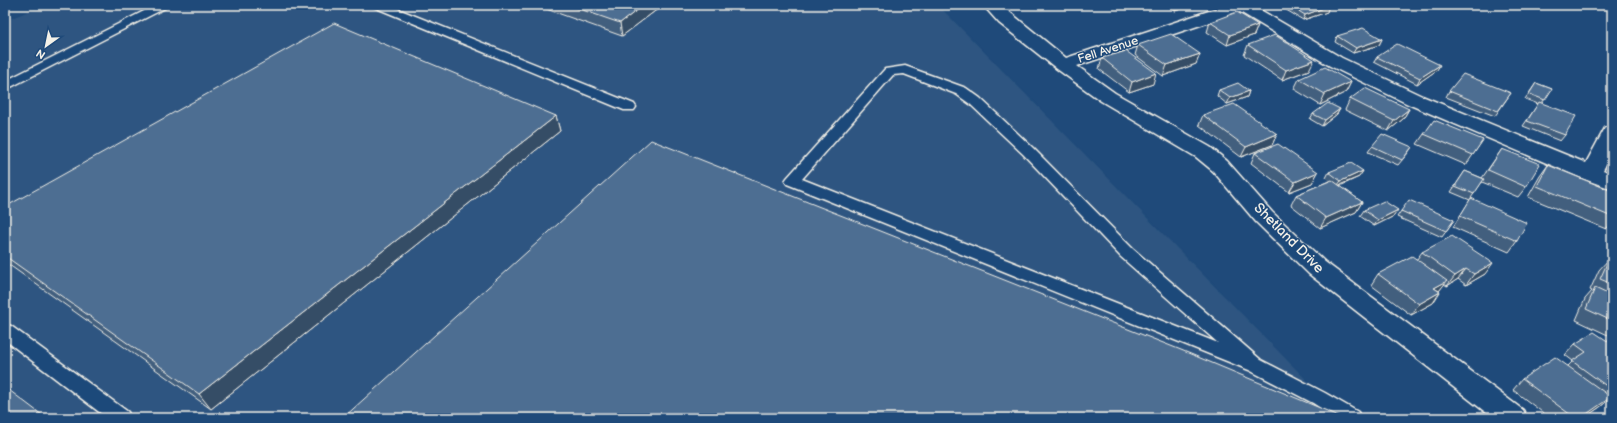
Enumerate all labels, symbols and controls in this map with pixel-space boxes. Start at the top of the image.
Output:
north arrow [26,26,66,66]
street label: Fell Avenue [1076,33,1140,67]
text: N [34,46,48,62]
street label: Shetland Drive [1250,199,1328,277]

